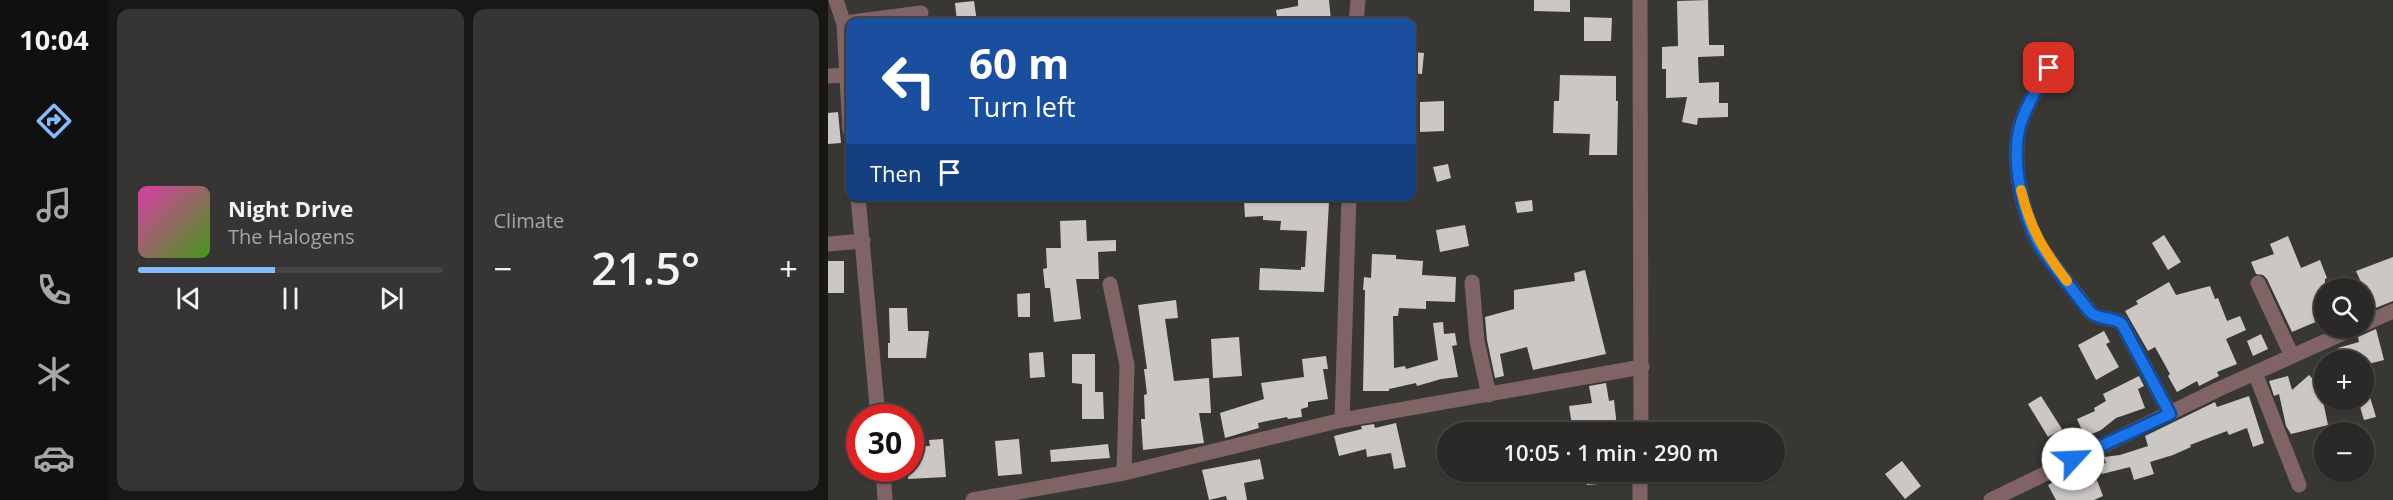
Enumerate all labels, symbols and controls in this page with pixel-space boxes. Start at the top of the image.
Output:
text: 10:04 [19,21,89,58]
text: 60 m [969,34,1069,91]
icon: left [870,42,948,120]
pin [2023,42,2074,93]
icon: arrive [2032,51,2065,84]
text: Turn left [969,88,1076,125]
icon: directions [33,100,75,142]
icon: arrive [933,156,966,189]
text: Then [870,158,921,188]
icon: music [33,184,75,226]
text: Night Drive [228,193,353,223]
text: Climate [494,207,564,234]
text: The Halogens [228,223,355,250]
text: 21.5° [591,237,700,298]
text: − [494,246,512,291]
text: + [779,246,798,291]
icon: phone [33,269,75,311]
map controls [2314,278,2374,482]
button: search [2314,278,2374,338]
icon: previous [172,282,205,315]
icon: pause [274,282,307,315]
icon: next [375,282,408,315]
button: + [2314,350,2374,410]
icon: climate [33,353,75,395]
speed limit sign: 30 [846,404,924,482]
button: − [2314,422,2374,482]
position arrow [2041,427,2105,491]
icon: car [33,437,75,479]
text: 10:05 · 1 min · 290 m [1503,437,1719,467]

